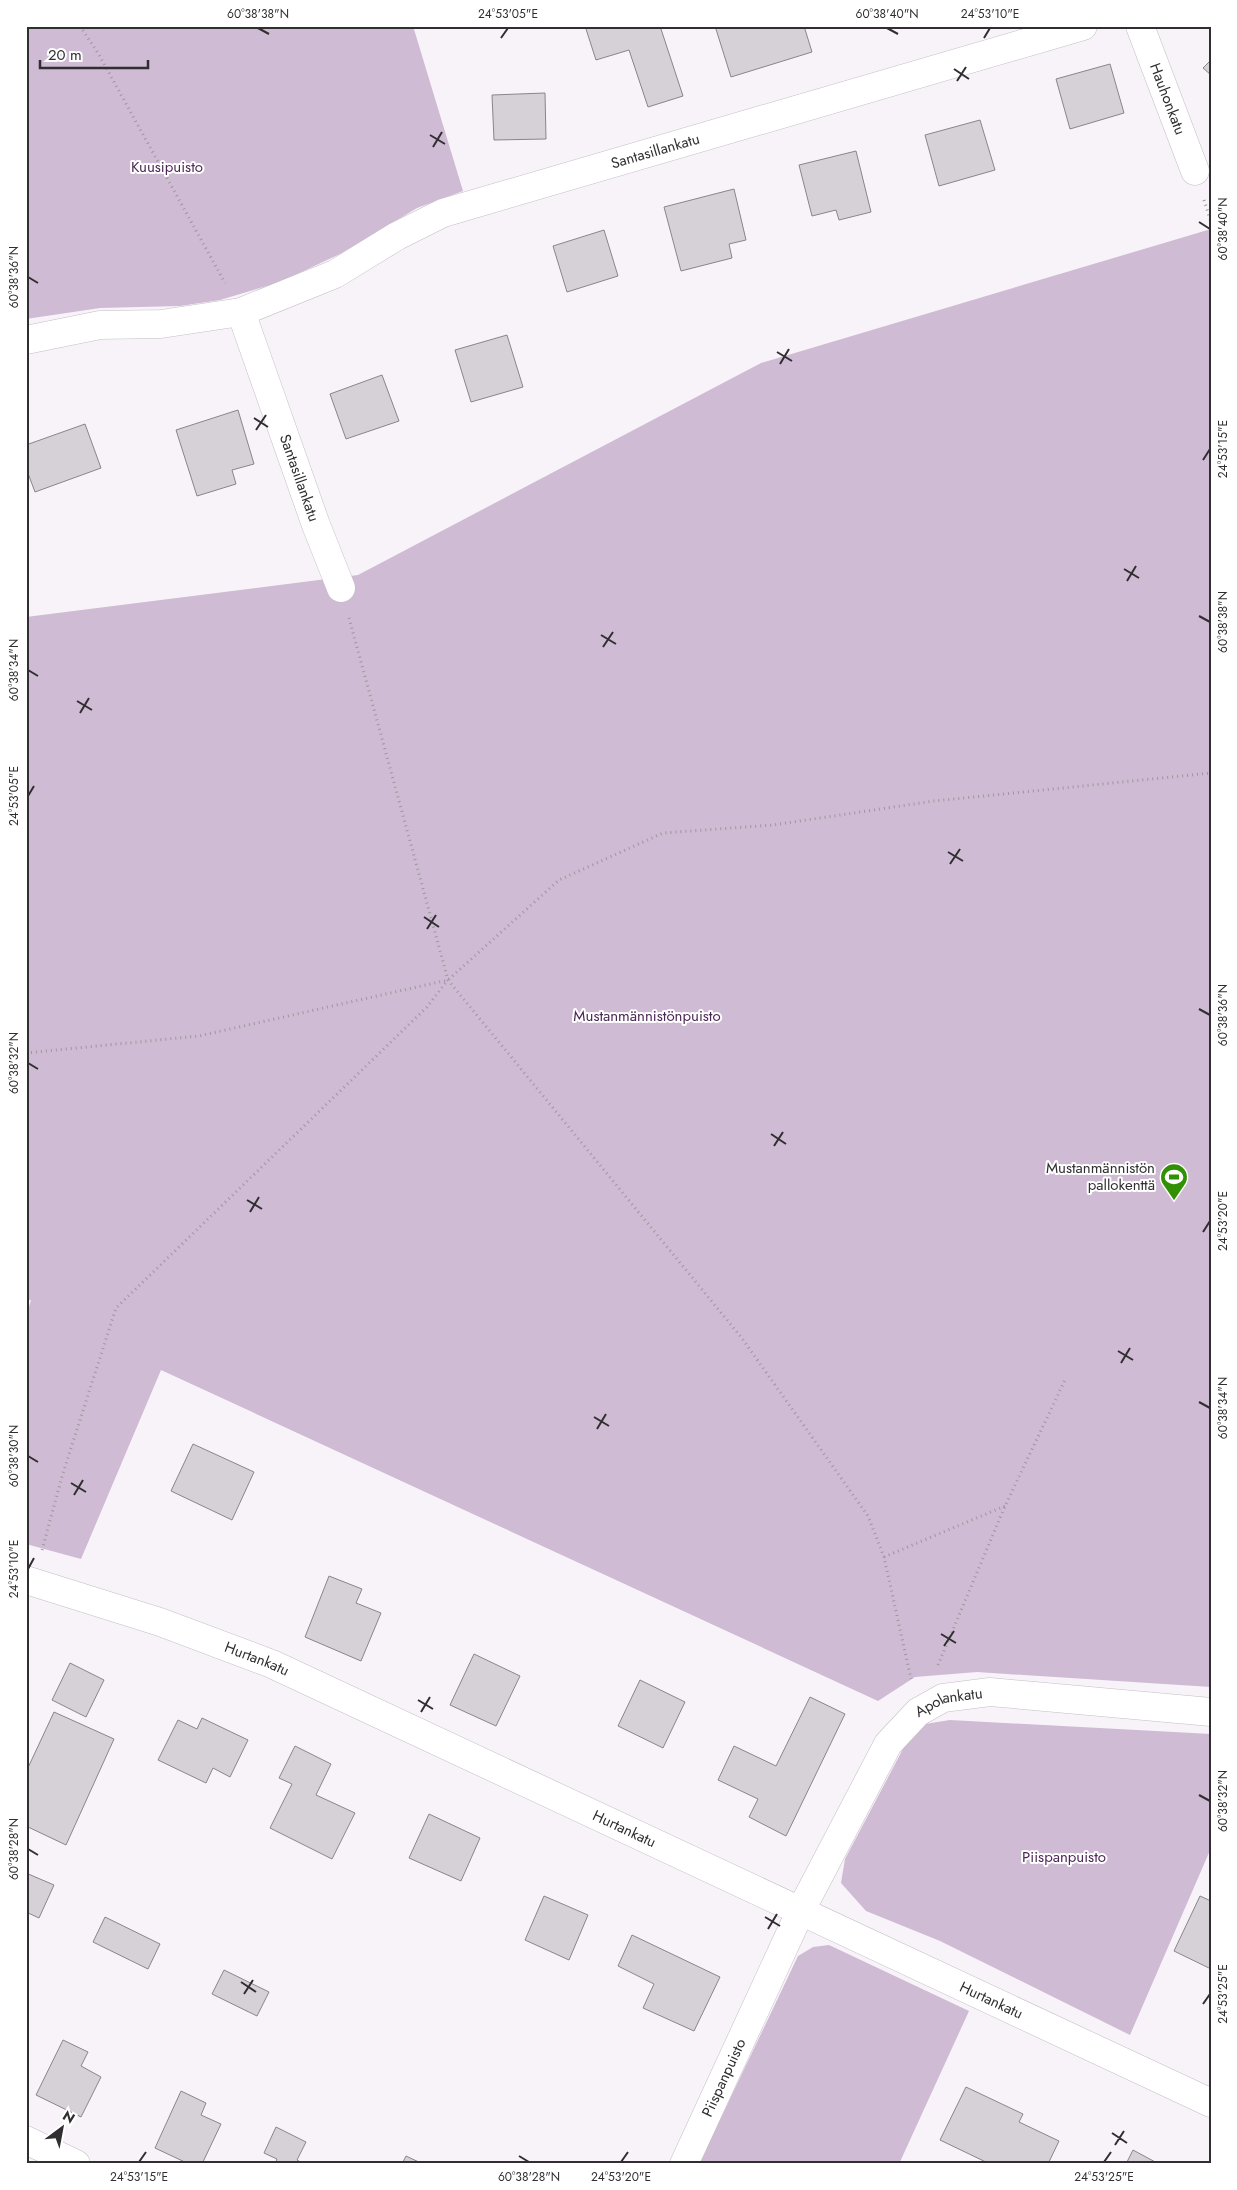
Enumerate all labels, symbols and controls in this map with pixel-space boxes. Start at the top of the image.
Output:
text: 60°38'38"N [227,5,289,23]
text: 24°53'05"E [478,5,538,23]
text: 60°38'40"N [855,5,919,23]
text: 24°53'10"E [961,5,1019,23]
scale bar [40,38,148,70]
text: 20 m [48,44,82,66]
street label: Hauhonkatu [1144,60,1191,138]
street label: Santasillankatu [608,128,702,174]
park label: Kuusipuisto [131,156,203,178]
text: 60°38'40"N [1214,197,1232,261]
text: 60°38'36"N [5,246,23,308]
text: 24°53'15"E [1214,420,1232,478]
street label: Santasillankatu [274,431,325,525]
text: 60°38'38"N [1214,591,1232,653]
text: 60°38'34"N [5,639,23,701]
text: 24°53'05"E [5,766,23,826]
text: 60°38'36"N [1214,984,1232,1046]
park label: Mustanmännistönpuisto [573,1005,721,1027]
text: 60°38'32"N [5,1032,23,1094]
place label: Mustanmännistön pallokenttä [1046,1157,1155,1196]
sports icon: Mustanmännistön pallokenttä [1159,1162,1189,1201]
text: 24°53'20"E [1214,1191,1232,1251]
text: 60°38'34"N [1214,1377,1232,1439]
text: 60°38'30"N [5,1425,23,1487]
text: 24°53'10"E [5,1540,23,1598]
street label: Hurtankatu [221,1636,293,1682]
street label: Apolankatu [911,1682,984,1723]
text: 60°38'32"N [1214,1770,1232,1832]
street label: Hurtankatu [589,1804,660,1853]
text: 60°38'28"N [5,1818,23,1880]
park label: Piispanpuisto [1022,1846,1106,1868]
text: 24°53'25"E [1214,1964,1232,2024]
street label: Hurtankatu [956,1976,1027,2025]
street label: Piispanpuisto [696,2035,751,2120]
north arrow [38,2102,88,2152]
text: N [59,2106,79,2128]
text: 24°53'15"E [110,2168,168,2186]
text: 60°38'28"N [498,2168,560,2186]
text: 24°53'20"E [591,2168,651,2186]
text: 24°53'25"E [1074,2168,1134,2186]

